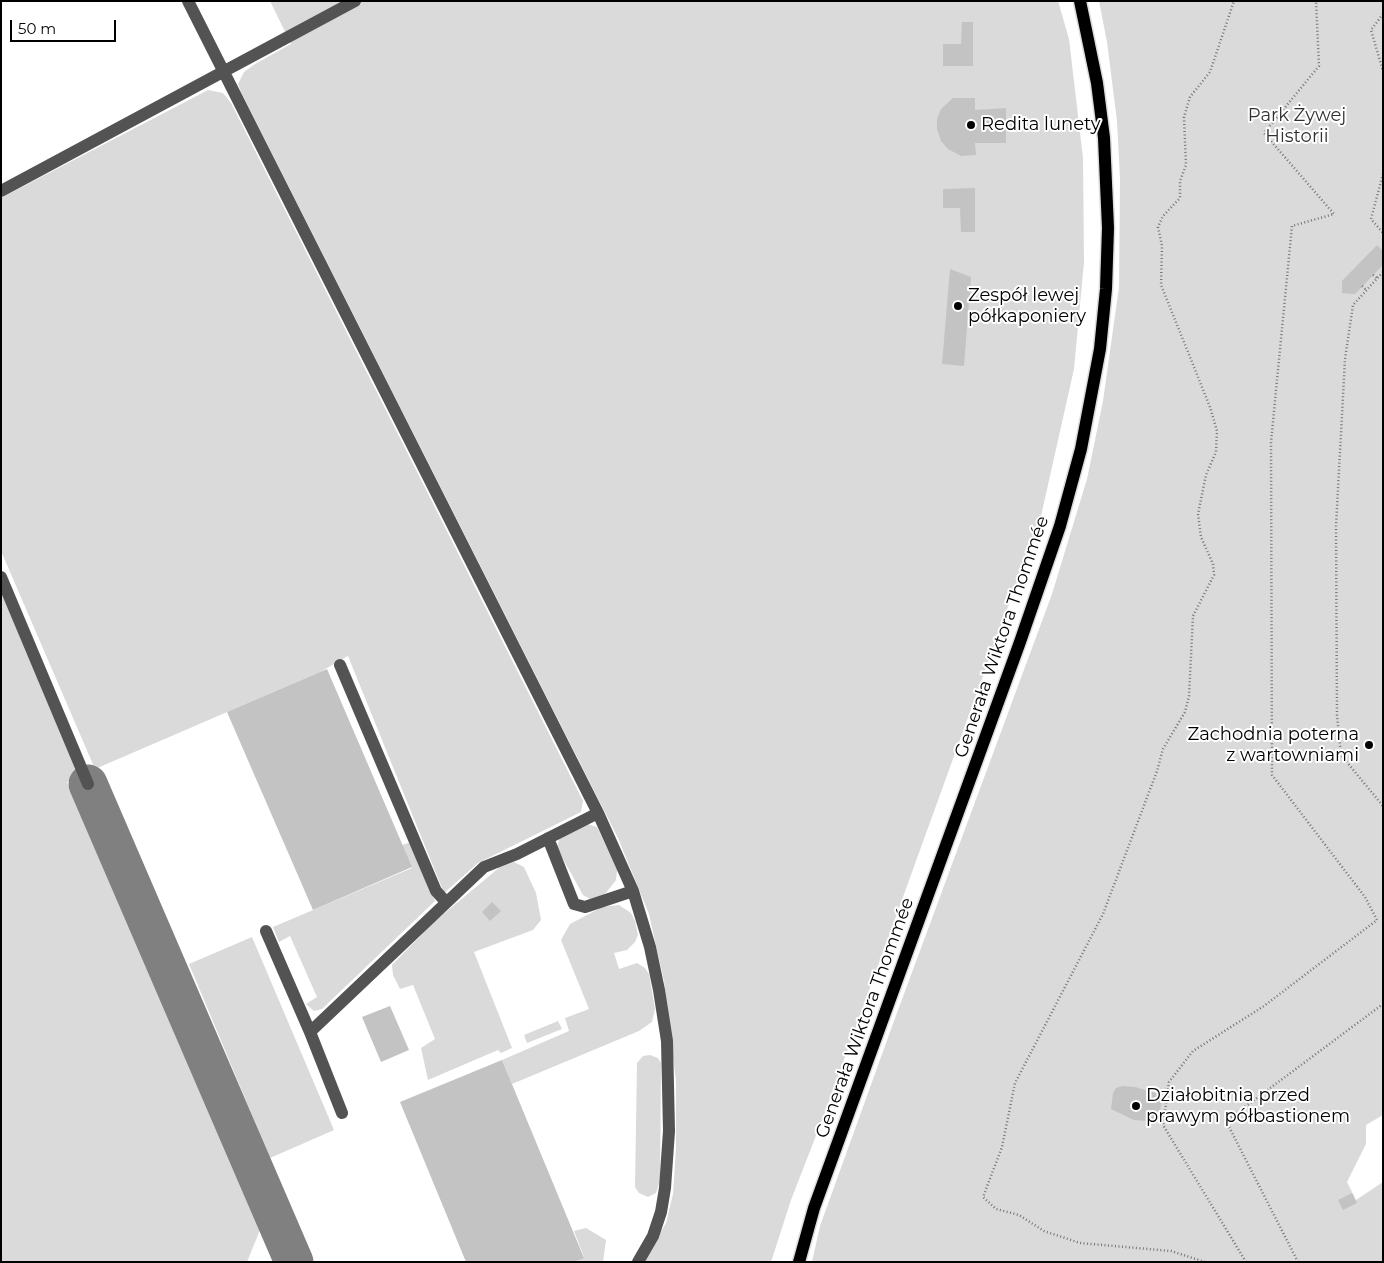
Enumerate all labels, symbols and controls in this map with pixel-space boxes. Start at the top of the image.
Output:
scale bar [12,10,119,42]
text: 50 m [18,19,56,38]
park label: Park Żywej Historii [1248,105,1346,148]
place label: Redita lunety [981,114,1100,136]
marker: Redita lunety [965,119,977,131]
place label: Zespół lewej półkaponiery [968,285,1086,328]
marker: Zespół lewej półkaponiery [952,300,964,312]
street label: Generała Wiktora Thommée [950,513,1054,761]
place label: Zachodnia poterna z wartowniami [1187,724,1359,766]
marker: Zachodnia poterna z wartowniami [1363,739,1375,751]
street label: Generała Wiktora Thommée [811,895,919,1141]
place label: Działobitnia przed prawym półbastionem [1146,1085,1350,1128]
marker: Działobitnia przed prawym półbastionem [1130,1100,1142,1112]

